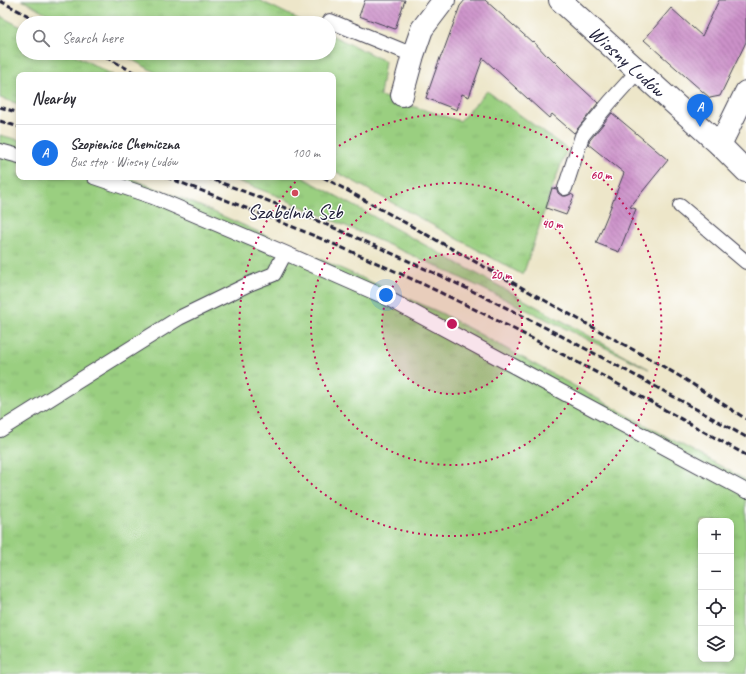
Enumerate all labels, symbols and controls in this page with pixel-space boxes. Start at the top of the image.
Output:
search box [16,16,336,60]
street label: Wiosny Ludów [583,20,671,103]
icon: search [30,27,52,49]
text: Search here [62,29,123,48]
text: Nearby [32,88,75,109]
pin: A [687,94,713,127]
text: Szopienice Chemiczna [70,135,179,154]
text: A [42,145,48,161]
text: 100 m [292,145,320,161]
text: Bus stop · Wiosny Ludów [70,154,178,170]
text: 60 m [591,167,613,183]
marker: Szabelnia Szb [290,188,300,198]
place label: Szabelnia Szb [248,200,344,225]
text: 40 m [542,216,563,232]
text: 20 m [491,267,512,283]
your location [376,285,396,305]
centre of rings [445,317,459,331]
map controls [698,518,734,662]
button: + [698,518,734,554]
button: − [698,554,734,590]
button: locate [698,590,734,626]
button: layers [698,626,734,662]

